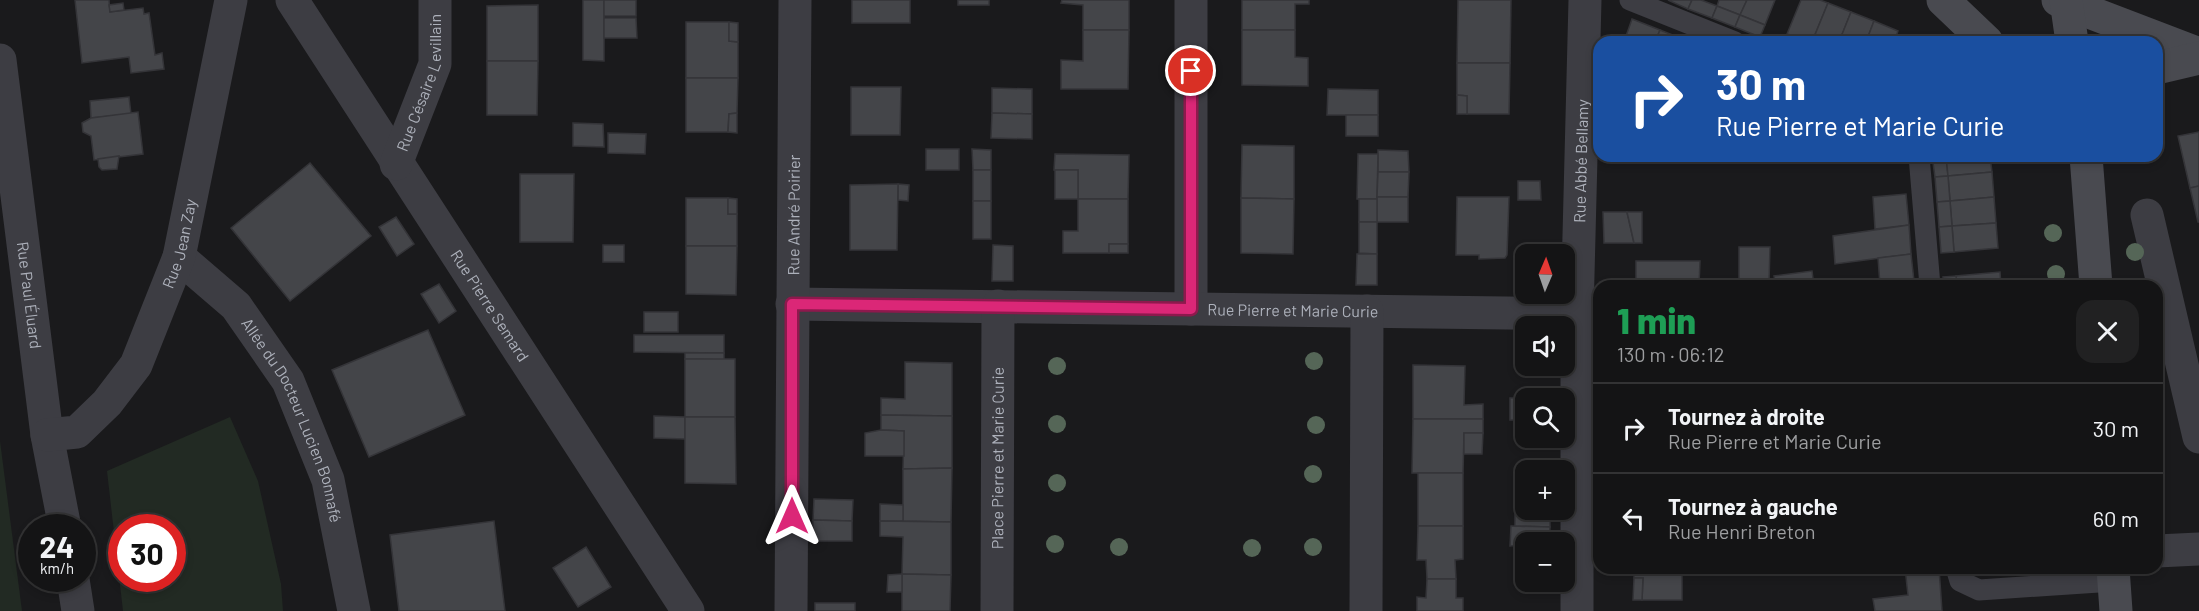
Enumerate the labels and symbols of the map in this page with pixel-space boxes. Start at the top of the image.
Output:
street label: Rue Césaire Levillain [392,14,444,154]
pin [1165,45,1216,96]
street label: Rue Abbé Bellamy [1569,98,1591,223]
street label: Rue André Poirier [783,154,803,276]
street label: Rue Jean Zay [158,196,200,291]
street label: Rue Paul Éluard [14,240,46,350]
north arrow [1515,244,1575,304]
street label: Rue Pierre Semard [447,246,534,365]
street label: Rue Pierre et Marie Curie [1207,299,1379,320]
street label: Allée du Docteur Lucien Bonnafé [238,314,346,524]
street label: Place Pierre et Marie Curie [987,367,1007,549]
position arrow [760,484,824,548]
speed limit sign: 30 [108,514,186,592]

